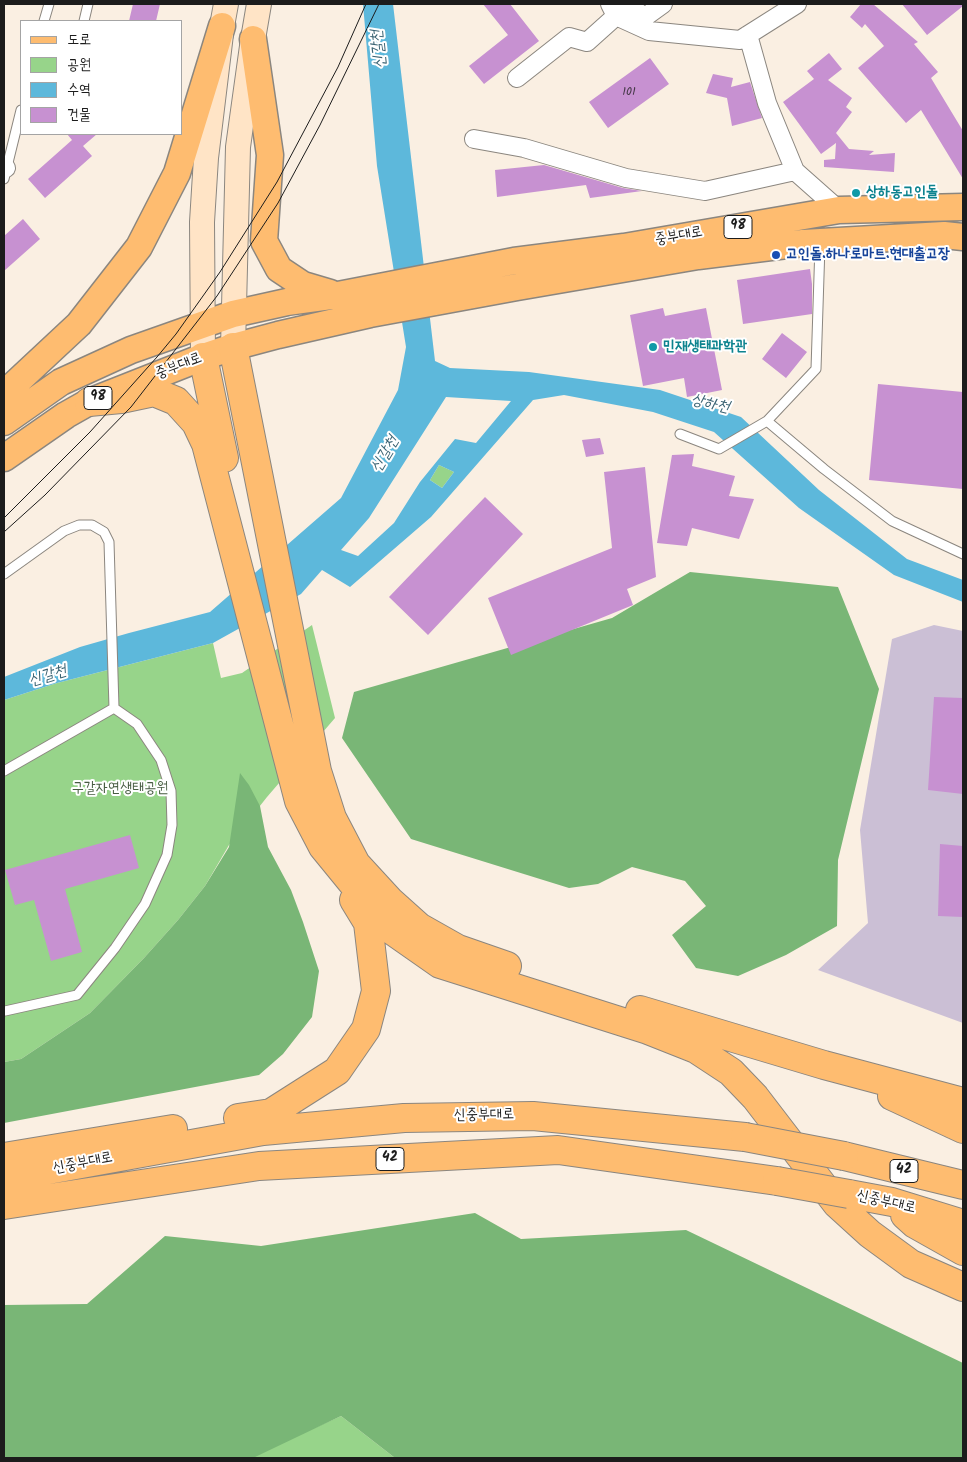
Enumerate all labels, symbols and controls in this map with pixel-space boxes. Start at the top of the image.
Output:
legend [20,20,182,135]
text: 도로 [67,28,91,52]
water label: 신갈천 [368,29,392,69]
text: 공원 [67,53,91,77]
text: 수역 [67,78,91,102]
house number: 101 [622,86,636,100]
text: 건물 [67,103,91,127]
place label: 상하동고인돌 [866,184,938,202]
marker: 상하동고인돌 [850,187,862,199]
road number: 98 [724,216,752,238]
street label: 중부대로 [654,224,704,250]
place label: 고인돌.하나로마트.현대출고장 [786,246,950,264]
marker: 고인돌.하나로마트.현대출고장 [770,249,782,261]
place label: 민재생태과학관 [663,338,747,356]
marker: 민재생태과학관 [647,341,659,353]
street label: 중부대로 [153,350,205,384]
road number: 98 [84,386,112,409]
water label: 상하천 [689,391,731,419]
water label: 신갈천 [368,434,404,476]
water label: 신갈천 [27,662,69,692]
park label: 구갈자연생태공원 [72,780,168,798]
street label: 신중부대로 [454,1106,514,1126]
road number: 42 [376,1148,404,1170]
street label: 신중부대로 [52,1149,114,1179]
road number: 42 [890,1160,918,1182]
street label: 신중부대로 [855,1187,917,1219]

